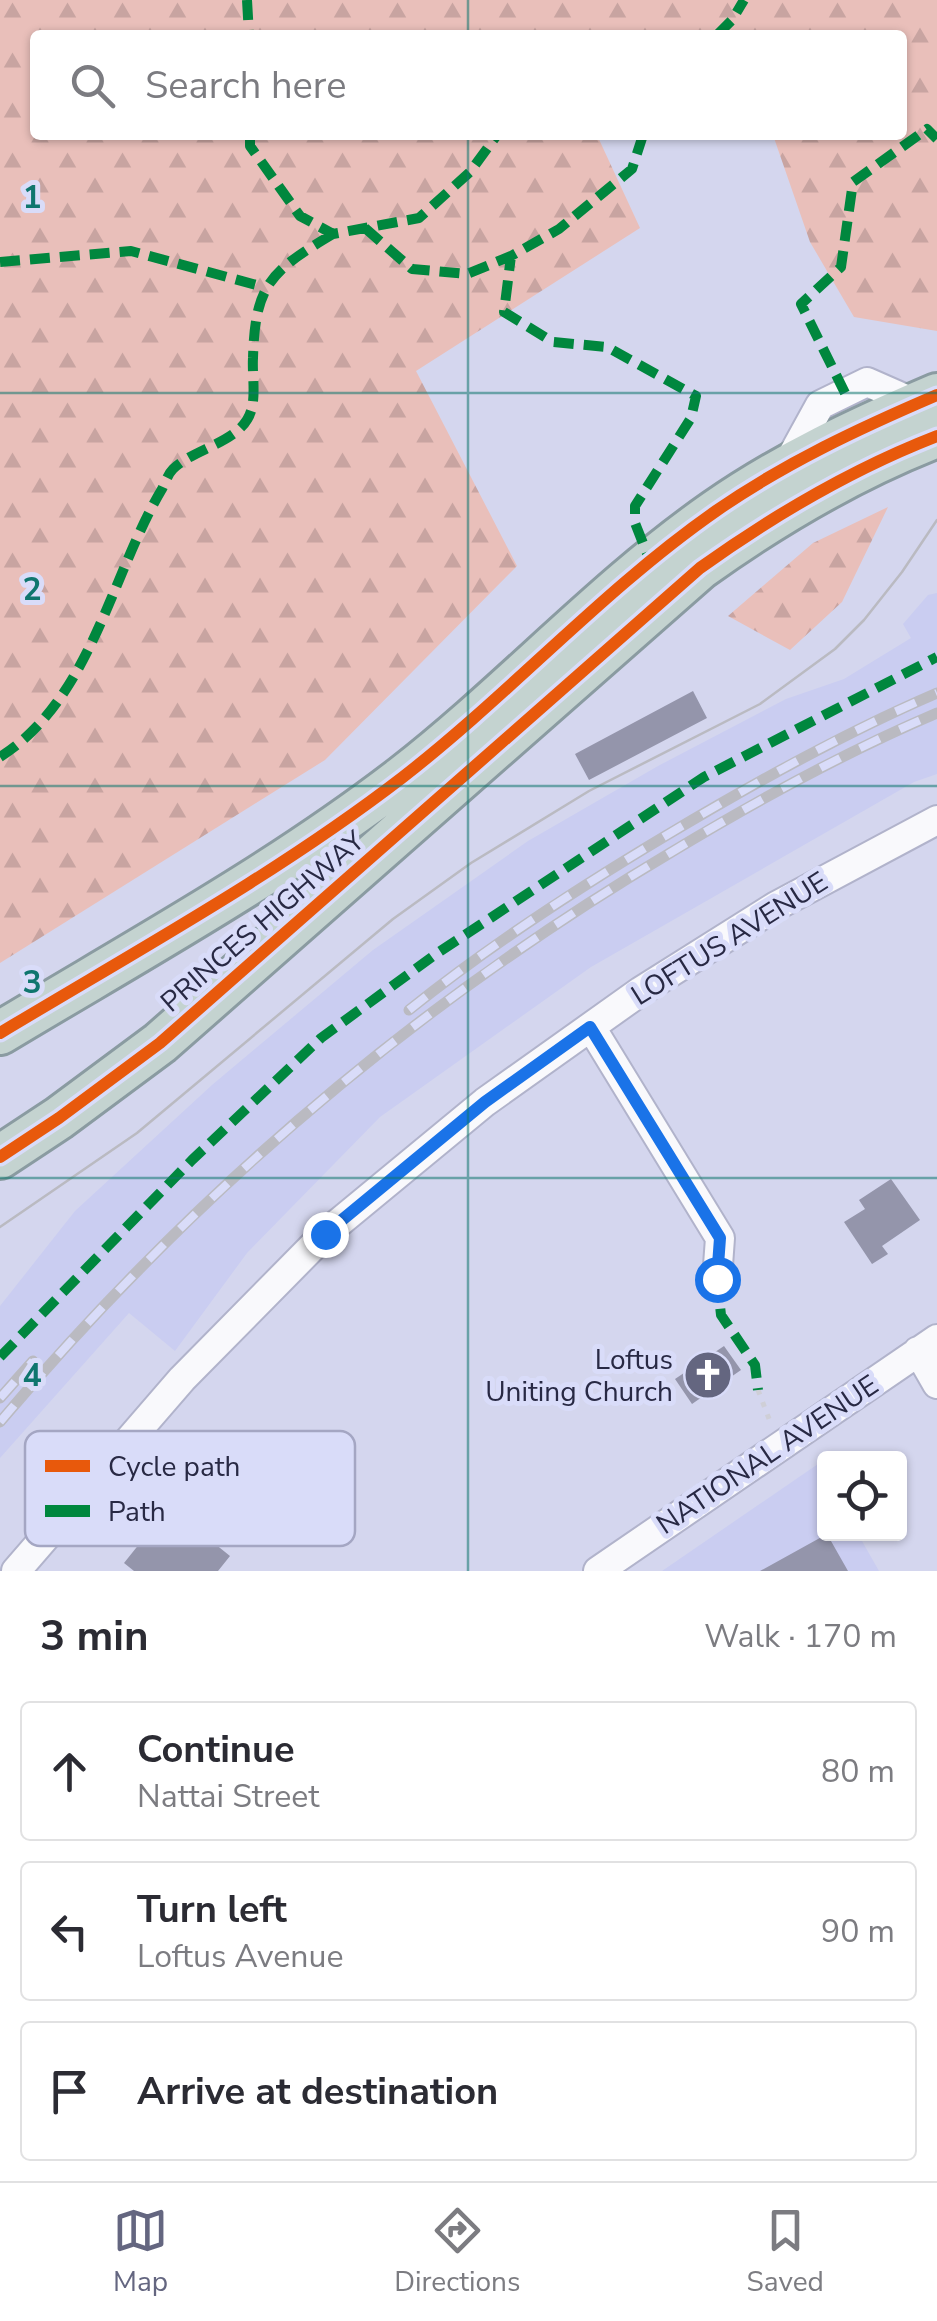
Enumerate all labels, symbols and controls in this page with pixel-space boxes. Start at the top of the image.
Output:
search box [30,30,907,140]
icon: search [65,58,120,113]
text: Search here [145,60,346,111]
text: 1 [22,176,42,219]
text: 2 [22,568,42,611]
street label: PRINCES HIGHWAY [153,822,374,1021]
street label: LOFTUS AVENUE [624,863,835,1014]
text: 3 [22,961,42,1004]
route end [303,1212,349,1258]
route start [695,1257,741,1303]
place label: Loftus Uniting Church [485,1341,673,1411]
church icon: Loftus Uniting Church [682,1349,734,1401]
text: 4 [22,1354,42,1397]
street label: NATIONAL AVENUE [649,1366,886,1543]
legend [25,1431,355,1546]
text: Cycle path [108,1448,240,1486]
map controls [817,1451,907,1541]
button: locate [817,1451,907,1541]
text: Path [108,1493,166,1531]
text: 3 min [40,1608,149,1665]
text: Walk · 170 m [704,1615,897,1658]
text: Continue [137,1724,295,1775]
icon: ahead [42,1744,97,1799]
text: 80 m [821,1750,895,1793]
text: Nattai Street [137,1775,320,1818]
text: Turn left [137,1884,287,1935]
icon: left [42,1904,97,1959]
text: 90 m [821,1910,895,1953]
text: Loftus Avenue [137,1935,343,1978]
icon: arrive [42,2064,97,2119]
text: Arrive at destination [137,2066,498,2117]
tab: Map [113,2203,168,2301]
tab: Directions [394,2203,520,2301]
tab: Saved [747,2203,824,2301]

